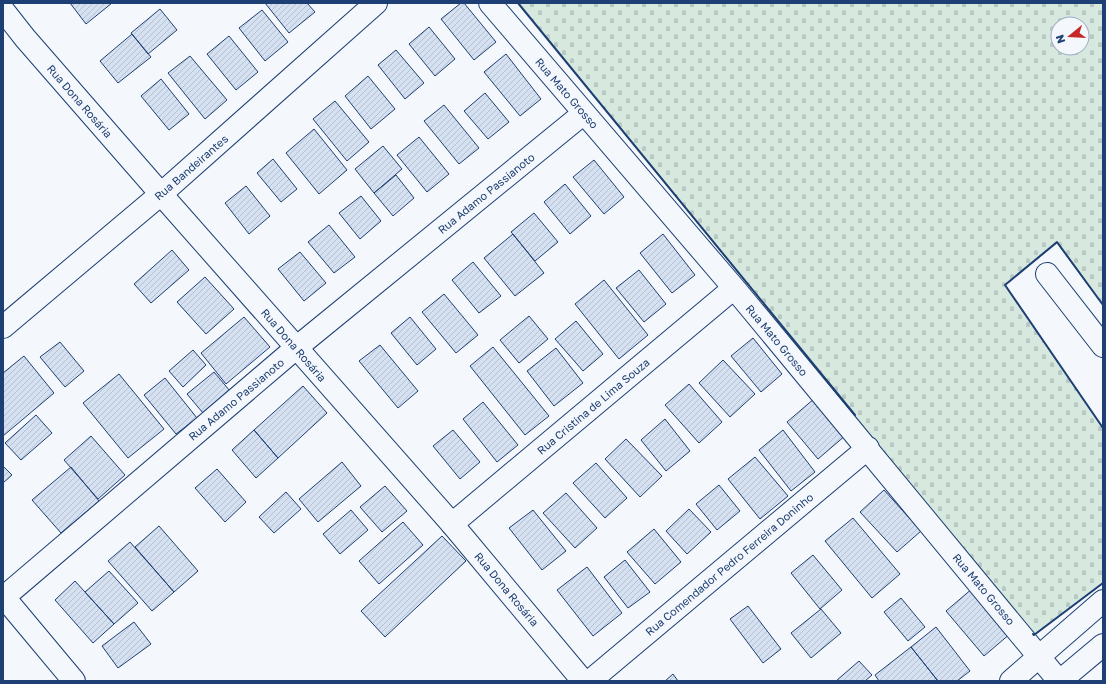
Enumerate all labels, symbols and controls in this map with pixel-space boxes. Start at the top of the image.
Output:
north arrow [1050,16,1090,56]
text: N [1053,33,1067,45]
street label: Rua Mato Grosso [533,55,601,131]
street label: Rua Dona Rosária [45,62,115,140]
street label: Rua Bandeirantes [152,131,230,202]
street label: Rua Adamo Passianoto [435,150,537,236]
street label: Rua Mato Grosso [743,302,811,379]
street label: Rua Dona Rosária [259,306,329,384]
street label: Rua Adamo Passianoto [186,355,287,443]
street label: Rua Cristina de Lima Souza [534,355,652,457]
street label: Rua Comendador Pedro Ferreira Doninho [643,490,816,638]
street label: Rua Dona Rosária [472,549,542,629]
street label: Rua Mato Grosso [950,551,1018,628]

